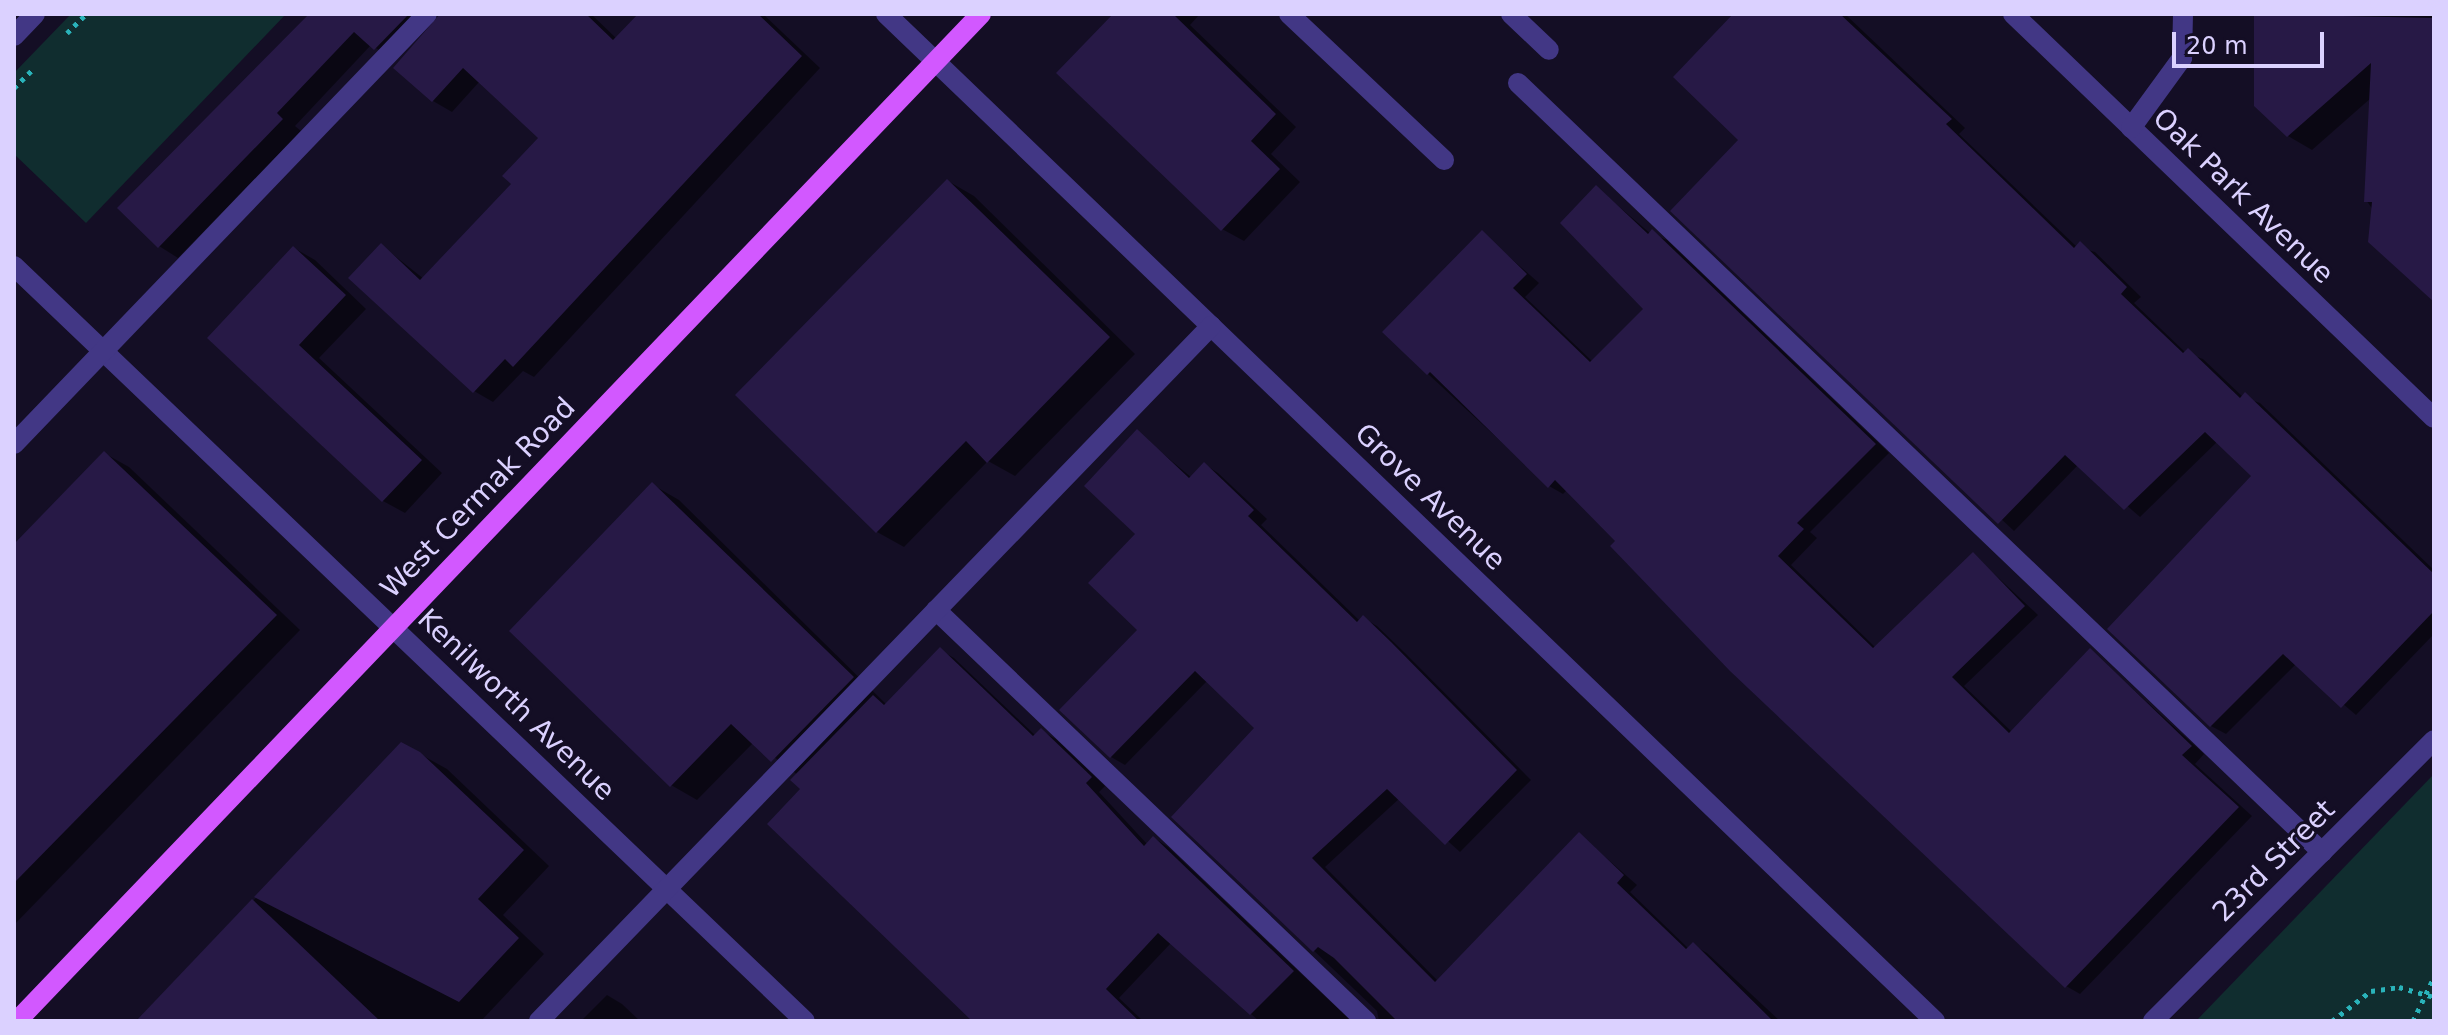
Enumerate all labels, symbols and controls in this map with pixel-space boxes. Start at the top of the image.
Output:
scale bar [2176,16,2328,66]
text: 20 m [2186,32,2248,60]
street label: Oak Park Avenue [2146,101,2340,291]
street label: West Cermak Road [374,391,582,605]
street label: Grove Avenue [1348,417,1512,577]
street label: Kenilworth Avenue [411,602,621,808]
street label: 23rd Street [2206,793,2342,929]

